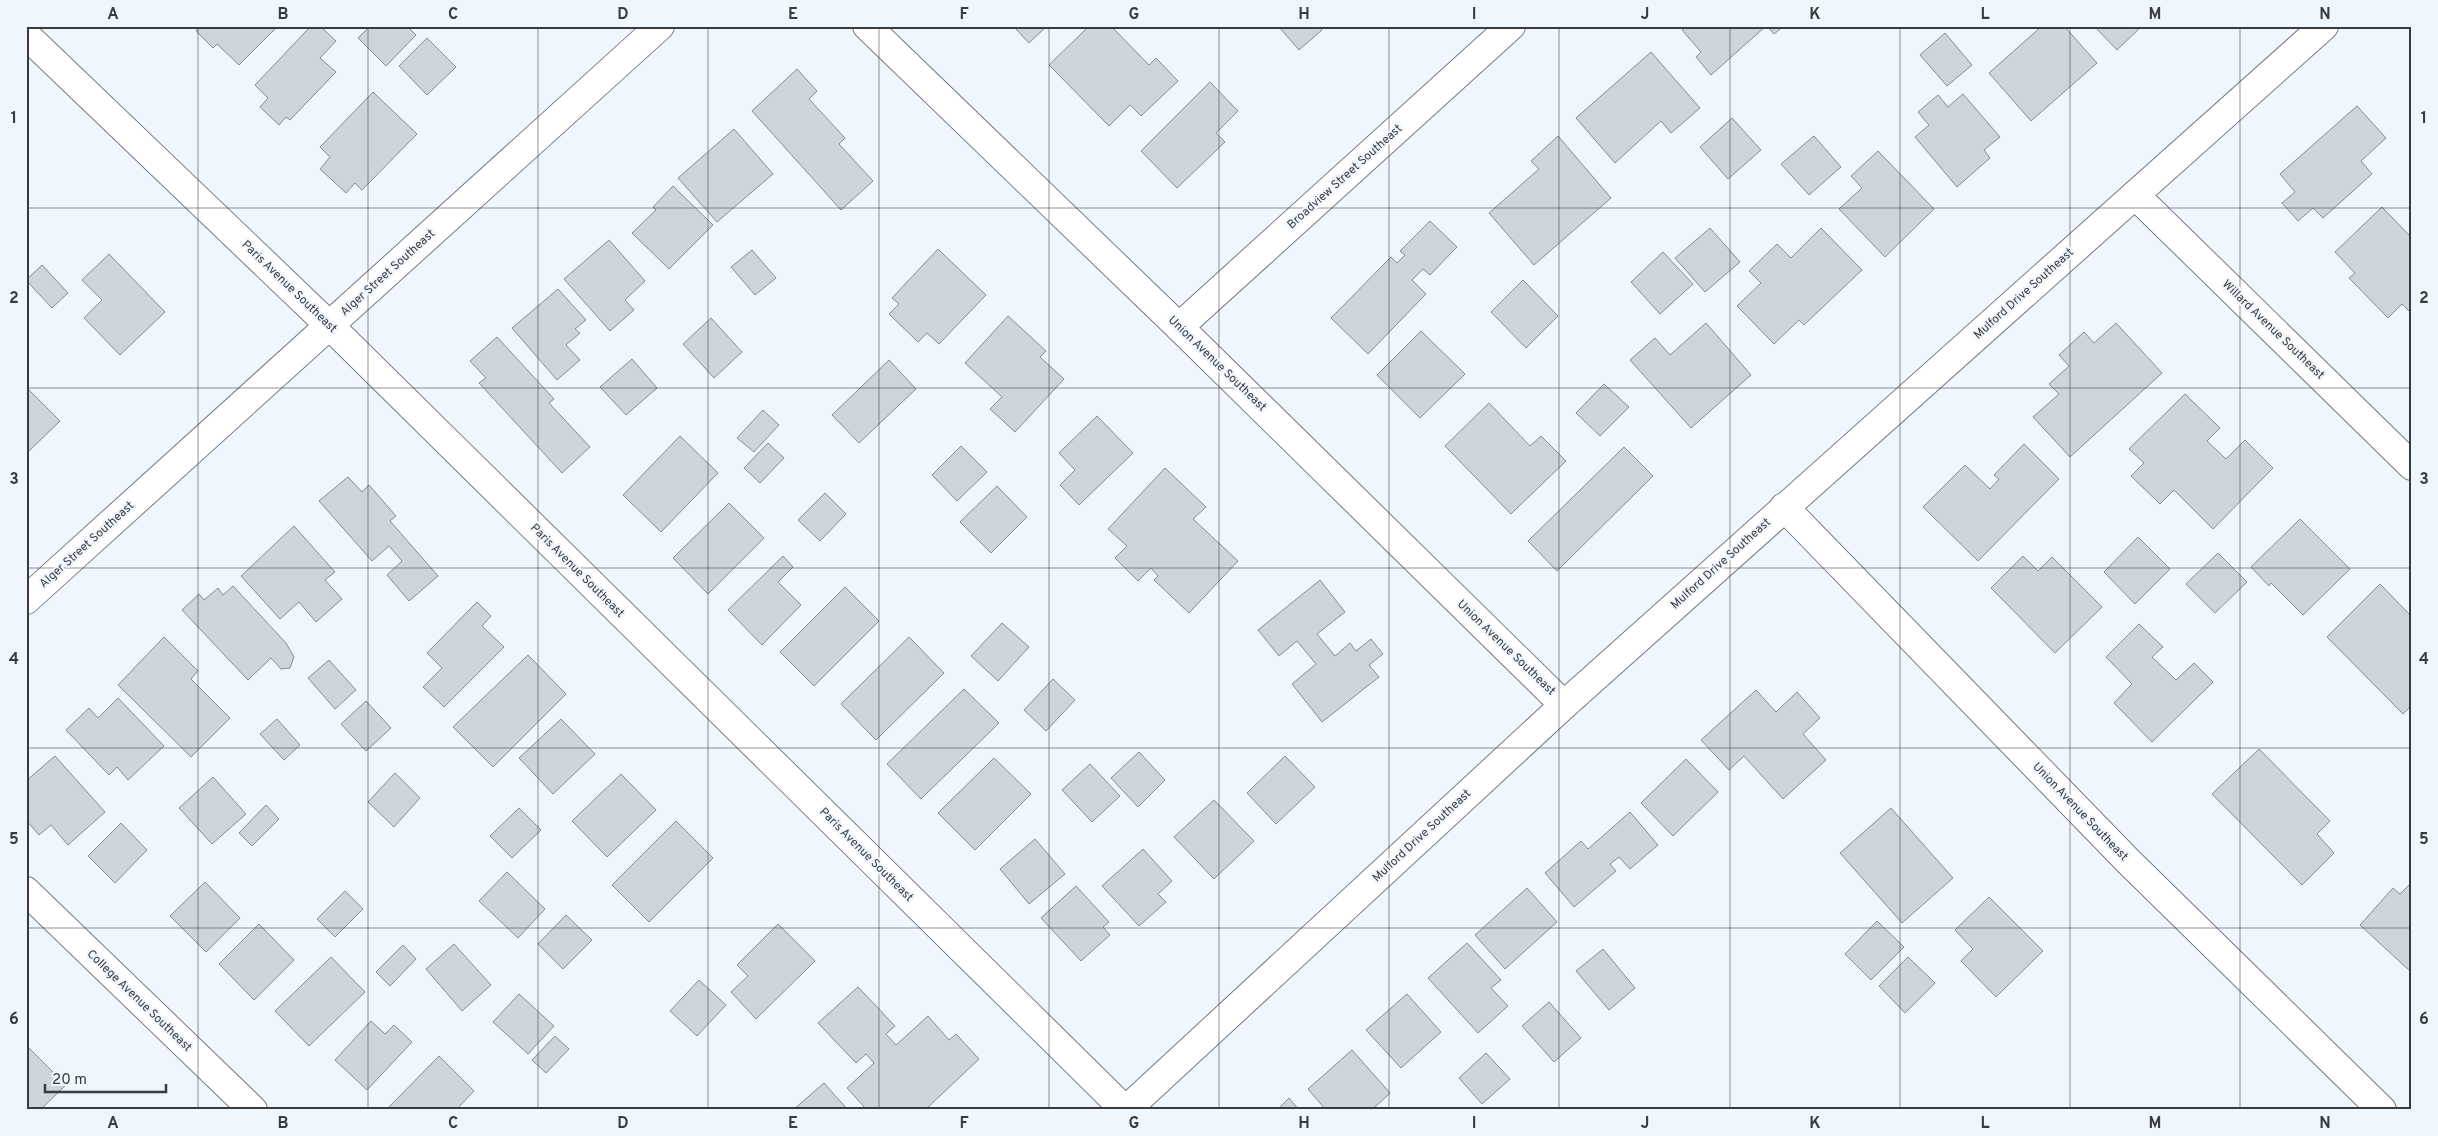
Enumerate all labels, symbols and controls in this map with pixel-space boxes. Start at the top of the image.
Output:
text: A [107,5,119,25]
text: B [277,5,289,25]
text: C [448,5,458,25]
text: D [617,5,629,25]
text: E [788,5,798,25]
text: F [959,5,969,25]
text: G [1129,5,1139,25]
text: H [1298,5,1310,25]
text: I [1472,5,1476,25]
text: J [1641,5,1649,25]
text: K [1809,5,1821,25]
text: L [1980,5,1990,25]
text: M [2149,5,2161,25]
text: N [2319,5,2331,25]
text: 1 [11,109,17,129]
text: 1 [2421,109,2427,129]
street label: Broadview Street Southeast [1284,121,1406,233]
street label: Alger Street Southeast [337,226,439,320]
street label: Paris Avenue Southeast [238,237,340,337]
street label: Mulford Drive Southeast [1971,245,2077,343]
street label: Willard Avenue Southeast [2218,277,2328,383]
text: 2 [9,289,19,309]
text: 2 [2419,289,2429,309]
street label: Union Avenue Southeast [1164,313,1270,415]
text: 3 [9,470,19,490]
text: 3 [2419,470,2429,490]
street label: Alger Street Southeast [36,498,138,592]
street label: Mulford Drive Southeast [1668,515,1774,613]
street label: Paris Avenue Southeast [527,521,627,621]
street label: Union Avenue Southeast [1453,597,1559,699]
text: 4 [9,650,19,670]
text: 4 [2419,650,2429,670]
street label: Union Avenue Southeast [2029,759,2131,865]
street label: Mulford Drive Southeast [1369,786,1475,886]
street label: Paris Avenue Southeast [816,805,916,905]
text: 5 [9,830,19,850]
text: 5 [2419,830,2429,850]
street label: College Avenue Southeast [83,947,195,1055]
text: 6 [9,1010,19,1030]
text: 6 [2419,1010,2429,1030]
scale bar [45,1061,166,1093]
text: 20 m [52,1071,87,1090]
text: A [107,1114,119,1134]
text: B [277,1114,289,1134]
text: C [448,1114,458,1134]
text: D [617,1114,629,1134]
text: E [788,1114,798,1134]
text: F [959,1114,969,1134]
text: G [1129,1114,1139,1134]
text: H [1298,1114,1310,1134]
text: I [1472,1114,1476,1134]
text: J [1641,1114,1649,1134]
text: K [1809,1114,1821,1134]
text: L [1980,1114,1990,1134]
text: M [2149,1114,2161,1134]
text: N [2319,1114,2331,1134]

